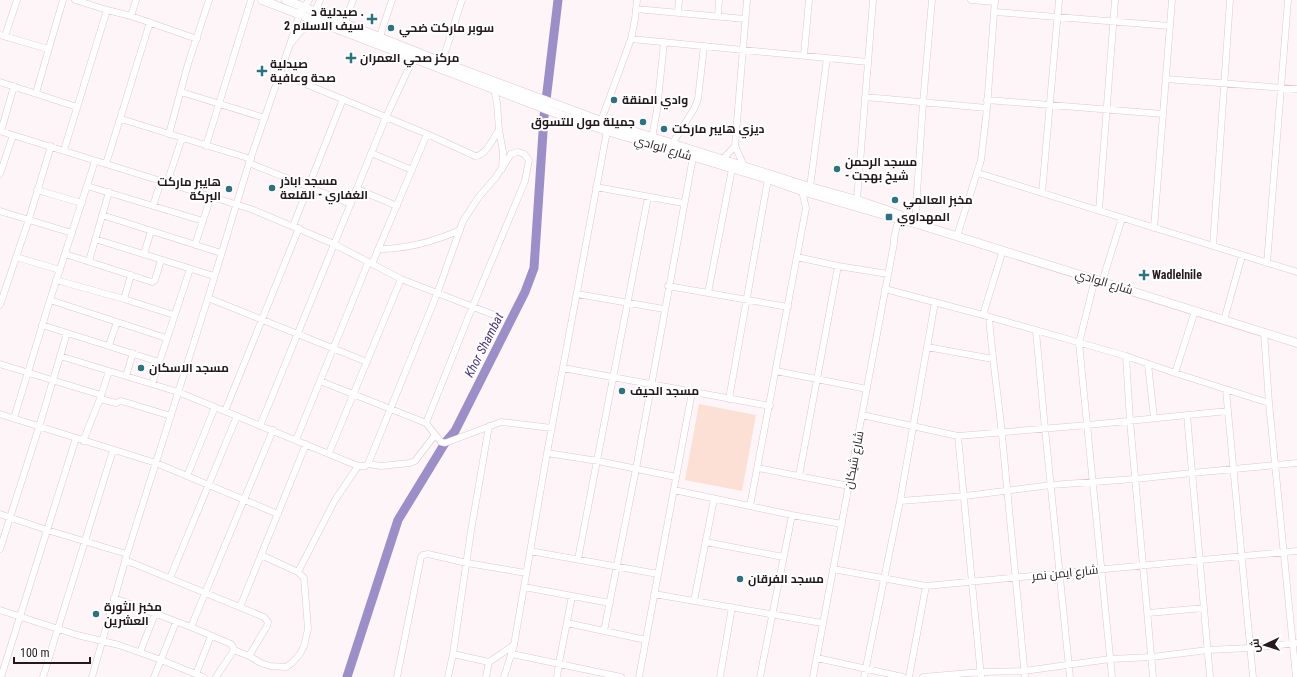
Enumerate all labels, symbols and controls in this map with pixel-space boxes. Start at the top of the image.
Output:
place label: صيدلية د . سيف الاسلام 2 [284,5,364,34]
marker: صيدلية د . سيف الاسلام 2 [367,14,377,24]
place label: سوبر ماركت ضحي [399,21,494,38]
marker: سوبر ماركت ضحي [386,23,396,33]
place label: مركز صحي العمران [360,51,459,68]
marker: مركز صحي العمران [345,52,357,64]
place label: صيدلية صحة وعافية [270,57,336,86]
marker: صيدلية صحة وعافية [257,66,267,76]
place label: وادي المنقة [622,93,688,110]
marker: وادي المنقة [609,95,619,105]
place label: جميلة مول للتسوق [531,115,635,130]
marker: جميلة مول للتسوق [638,117,648,127]
place label: ديزي هايبر ماركت [672,122,765,139]
marker: ديزي هايبر ماركت [659,124,669,134]
street label: شارع الوادي [632,133,693,166]
place label: مسجد الرحمن - شيخ بهجت [845,155,917,185]
marker: مسجد الرحمن - شيخ بهجت [832,164,842,174]
place label: مسجد اباذر الغفاري - القلعة [279,174,368,205]
place label: هايبر ماركت البركة [157,175,221,204]
marker: مسجد اباذر الغفاري - القلعة [267,183,277,193]
marker: هايبر ماركت البركة [224,184,234,194]
place label: مخبز العالمي [903,193,973,210]
marker: مخبز العالمي [890,195,900,205]
place label: المهداوي [897,210,950,227]
marker: المهداوي [884,212,894,222]
street label: شارع الوادي [1073,267,1134,300]
place label: Wadlelnile [1152,268,1202,282]
marker: Wadlelnile [1139,270,1149,280]
water label: Khor Shambat [461,310,507,380]
place label: مسجد الاسكان [149,361,229,376]
marker: مسجد الاسكان [136,363,146,373]
place label: مسجد الحيف [630,384,699,398]
marker: مسجد الحيف [617,386,627,396]
street label: شارع شيكان [842,430,867,490]
street label: شارع ايمن نمر [1030,563,1099,585]
place label: مسجد الفرقان [748,572,824,587]
marker: مسجد الفرقان [735,574,745,584]
place label: مخبز الثورة العشرين [104,600,162,629]
marker: مخبز الثورة العشرين [91,609,101,619]
north arrow [1245,625,1285,665]
text: ش [1249,638,1262,653]
scale bar [14,639,90,665]
text: 100 m [20,646,50,660]

